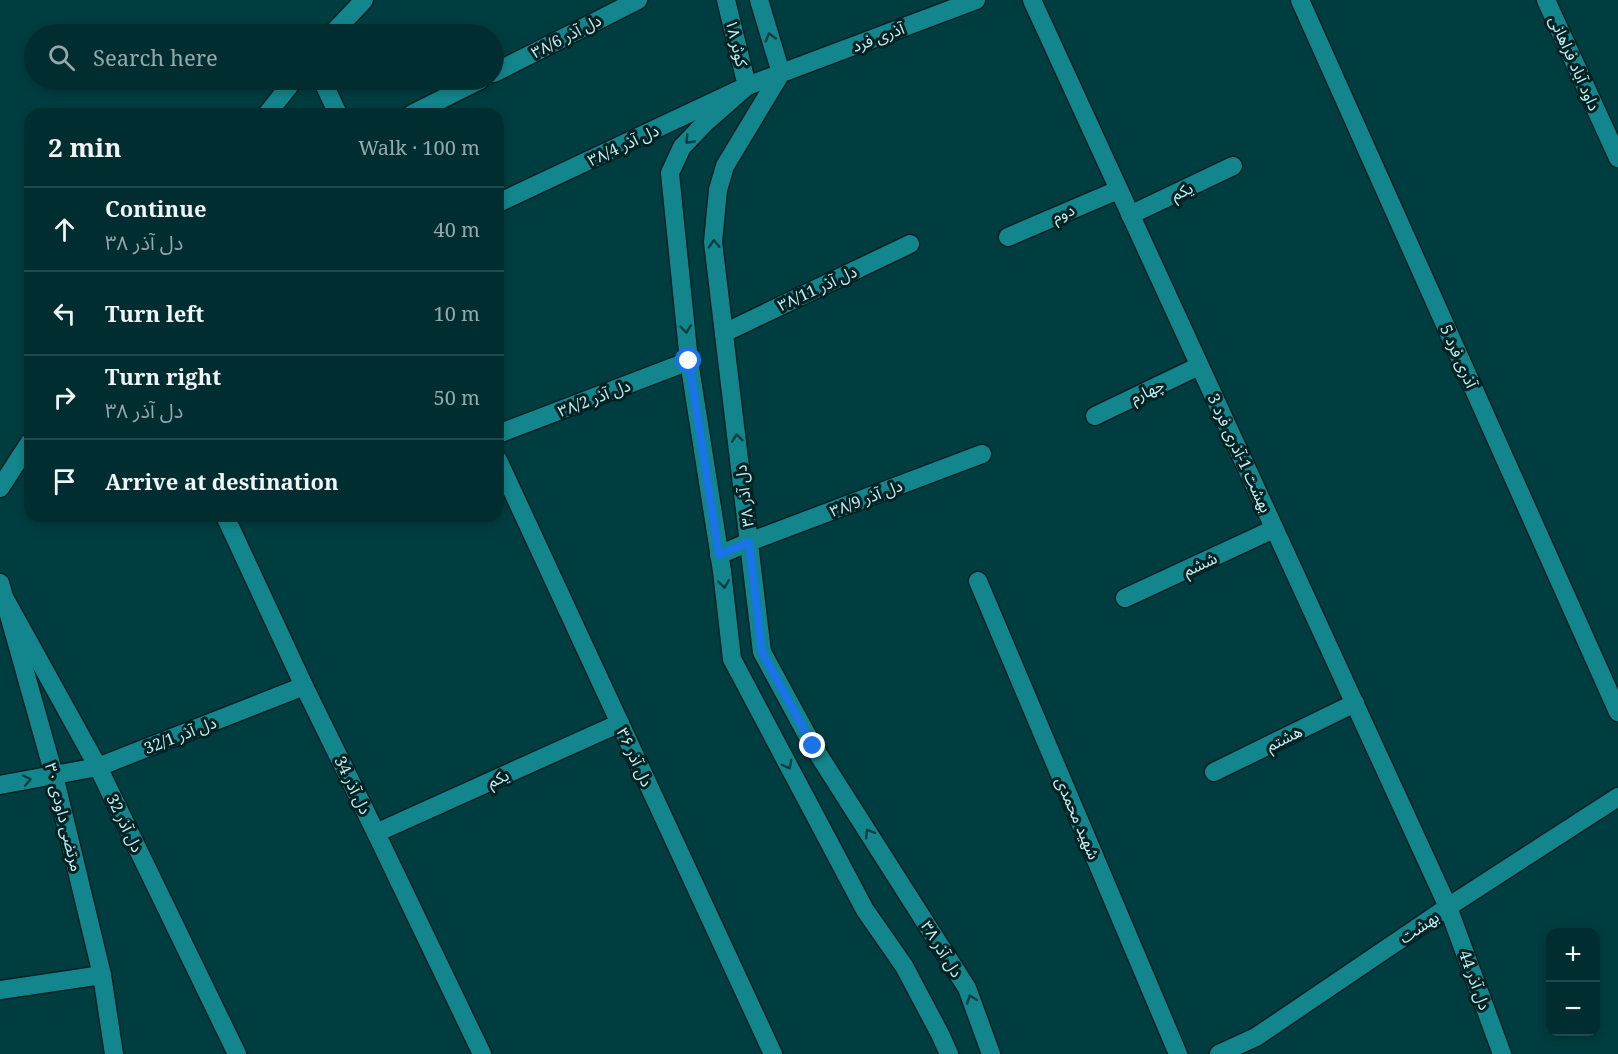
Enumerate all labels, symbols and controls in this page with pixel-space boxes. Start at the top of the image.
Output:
street label: دل آذر ۳۸/6 [527,9,605,63]
street label: داود آباد فراهانی [1544,12,1606,114]
street label: کوثر ۱۸ [721,17,754,69]
street label: آذری فرد [849,17,908,57]
search box [24,24,504,90]
one-way arrow [765,32,777,43]
icon: search [45,41,78,74]
text: Search here [93,42,218,72]
street label: دل آذر ۳۸/4 [584,119,662,171]
text: 2 min [48,129,122,165]
one-way arrow [685,133,696,144]
text: Walk · 100 m [358,134,480,161]
street label: یکم [1167,176,1197,207]
text: Continue [105,193,207,223]
street label: دوم [1048,198,1078,229]
icon: ahead [48,213,81,246]
text: 40 m [434,216,480,243]
text: دل آذر ۳۸ [105,229,183,256]
one-way arrow [708,240,721,249]
street label: دل آذر ۳۸/11 [774,260,860,316]
icon: left [48,297,81,330]
text: Turn left [105,298,204,328]
text: 10 m [434,300,480,327]
street label: آذری فرد 5 [1435,321,1483,392]
one-way arrow [679,324,692,333]
route start [675,347,701,373]
text: Turn right [105,361,221,391]
street label: چهارم [1126,373,1169,410]
street label: دل آذر ۳۸/2 [554,374,634,422]
icon: right [48,381,81,414]
text: 50 m [434,384,480,411]
street label: بهشت 1-آذری فرد 3 [1203,390,1277,516]
text: دل آذر ۳۸ [105,397,183,424]
one-way arrow [731,433,743,443]
street label: دل آذر ۳۸ [729,464,759,528]
icon: arrive [48,465,81,498]
text: Arrive at destination [105,466,339,496]
street label: دل آذر ۳۸/9 [826,474,906,522]
street label: ششم [1179,547,1221,583]
one-way arrow [717,579,729,589]
street label: دل آذر 32/1 [141,711,219,759]
street label: هشتم [1262,720,1307,758]
street label: دل آذر ۳۶ [612,724,658,790]
route end [799,732,825,758]
street label: دل آذر 34 [329,752,377,818]
one-way arrow [781,758,792,769]
street label: ۳۰ مرتضی داودی [40,760,88,874]
street label: یکم [484,763,513,794]
street label: شهید محمدی [1051,773,1105,863]
one-way arrow [22,774,32,787]
street label: دل آذر 32 [101,790,149,856]
one-way arrow [865,829,876,840]
street label: بهشت [1395,906,1443,948]
street label: دل آذر ۳۸ [916,917,968,981]
map controls [1546,928,1600,1036]
button: + [1546,928,1600,982]
street label: دل آذر 44 [1454,947,1496,1013]
button: − [1546,982,1600,1036]
one-way arrow [966,994,978,1005]

